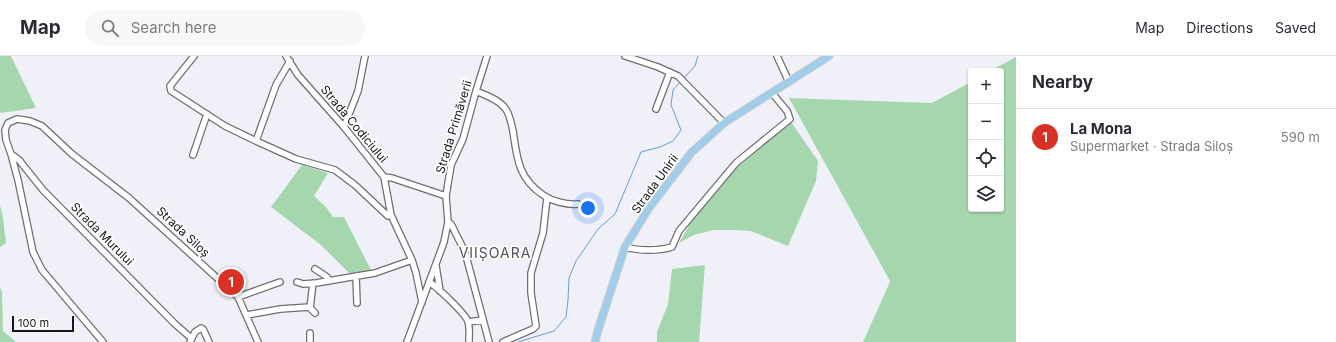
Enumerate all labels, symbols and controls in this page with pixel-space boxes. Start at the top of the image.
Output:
search box [85,10,365,46]
text: Map [20,16,61,39]
icon: search [99,17,121,39]
text: Search here [131,18,216,37]
text: Map [1135,19,1164,36]
text: Directions [1186,19,1253,36]
text: Saved [1275,19,1316,36]
map controls [968,68,1004,212]
button: + [968,68,1004,104]
text: Nearby [1032,72,1093,92]
street label: Strada Primăverii [432,78,475,175]
street label: Strada Codiciului [318,82,391,165]
button: − [968,104,1004,140]
text: La Mona [1070,119,1132,138]
text: 1 [1042,129,1048,145]
text: 590 m [1281,129,1320,145]
text: Supermarket · Strada Siloș [1070,138,1233,154]
button: locate [968,140,1004,176]
street label: Strada Unirii [628,151,681,216]
button: layers [968,176,1004,212]
your location [578,198,598,218]
street label: Strada Murului [68,199,137,268]
street label: Strada Siloș [154,203,213,260]
district label: VIIȘOARA [459,244,531,262]
pin: 1 [218,267,244,297]
scale bar [12,314,74,333]
text: 100 m [18,316,49,330]

